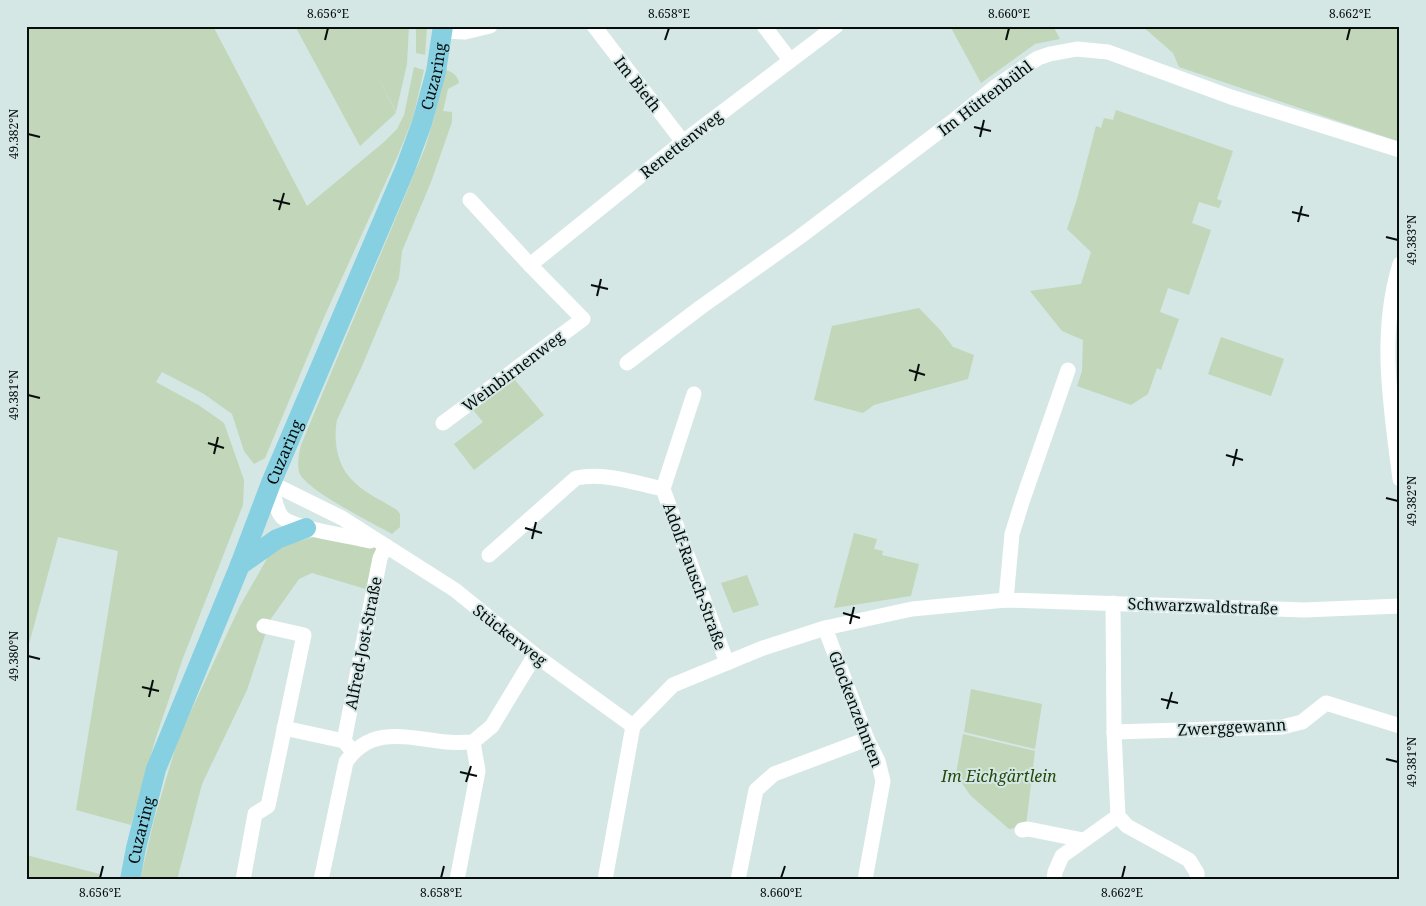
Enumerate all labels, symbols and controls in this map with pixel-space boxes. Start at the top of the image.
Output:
text: 8.656°E [307,5,349,22]
text: 8.658°E [648,5,690,22]
text: 8.660°E [988,5,1030,22]
text: 8.662°E [1329,5,1371,22]
street label: Cuzaring [415,41,451,113]
street label: Im Bieth [609,52,667,116]
street label: Im Hüttenbühl [933,55,1037,141]
street label: Renettenweg [635,105,727,183]
text: 49.382°N [5,109,22,159]
text: 49.383°N [1403,215,1420,265]
street label: Weinbirnenweg [457,325,569,417]
text: 49.381°N [5,370,22,420]
street label: Cuzaring [261,416,308,488]
text: 49.382°N [1403,476,1420,526]
street label: Adolf-Rausch-Straße [658,499,732,653]
street label: Alfred-Jost-Straße [339,575,387,711]
street label: Schwarzwaldstraße [1127,592,1279,620]
street label: Stückerweg [468,599,552,671]
text: 49.380°N [5,631,22,681]
street label: Glockenzehnten [824,648,888,770]
street label: Zwerggewann [1177,713,1287,741]
text: 49.381°N [1403,737,1420,787]
park label: Im Eichgärtlein [940,765,1057,787]
street label: Cuzaring [122,794,160,866]
text: 8.656°E [79,884,121,901]
text: 8.658°E [420,884,462,901]
text: 8.660°E [760,884,802,901]
text: 8.662°E [1101,884,1143,901]

